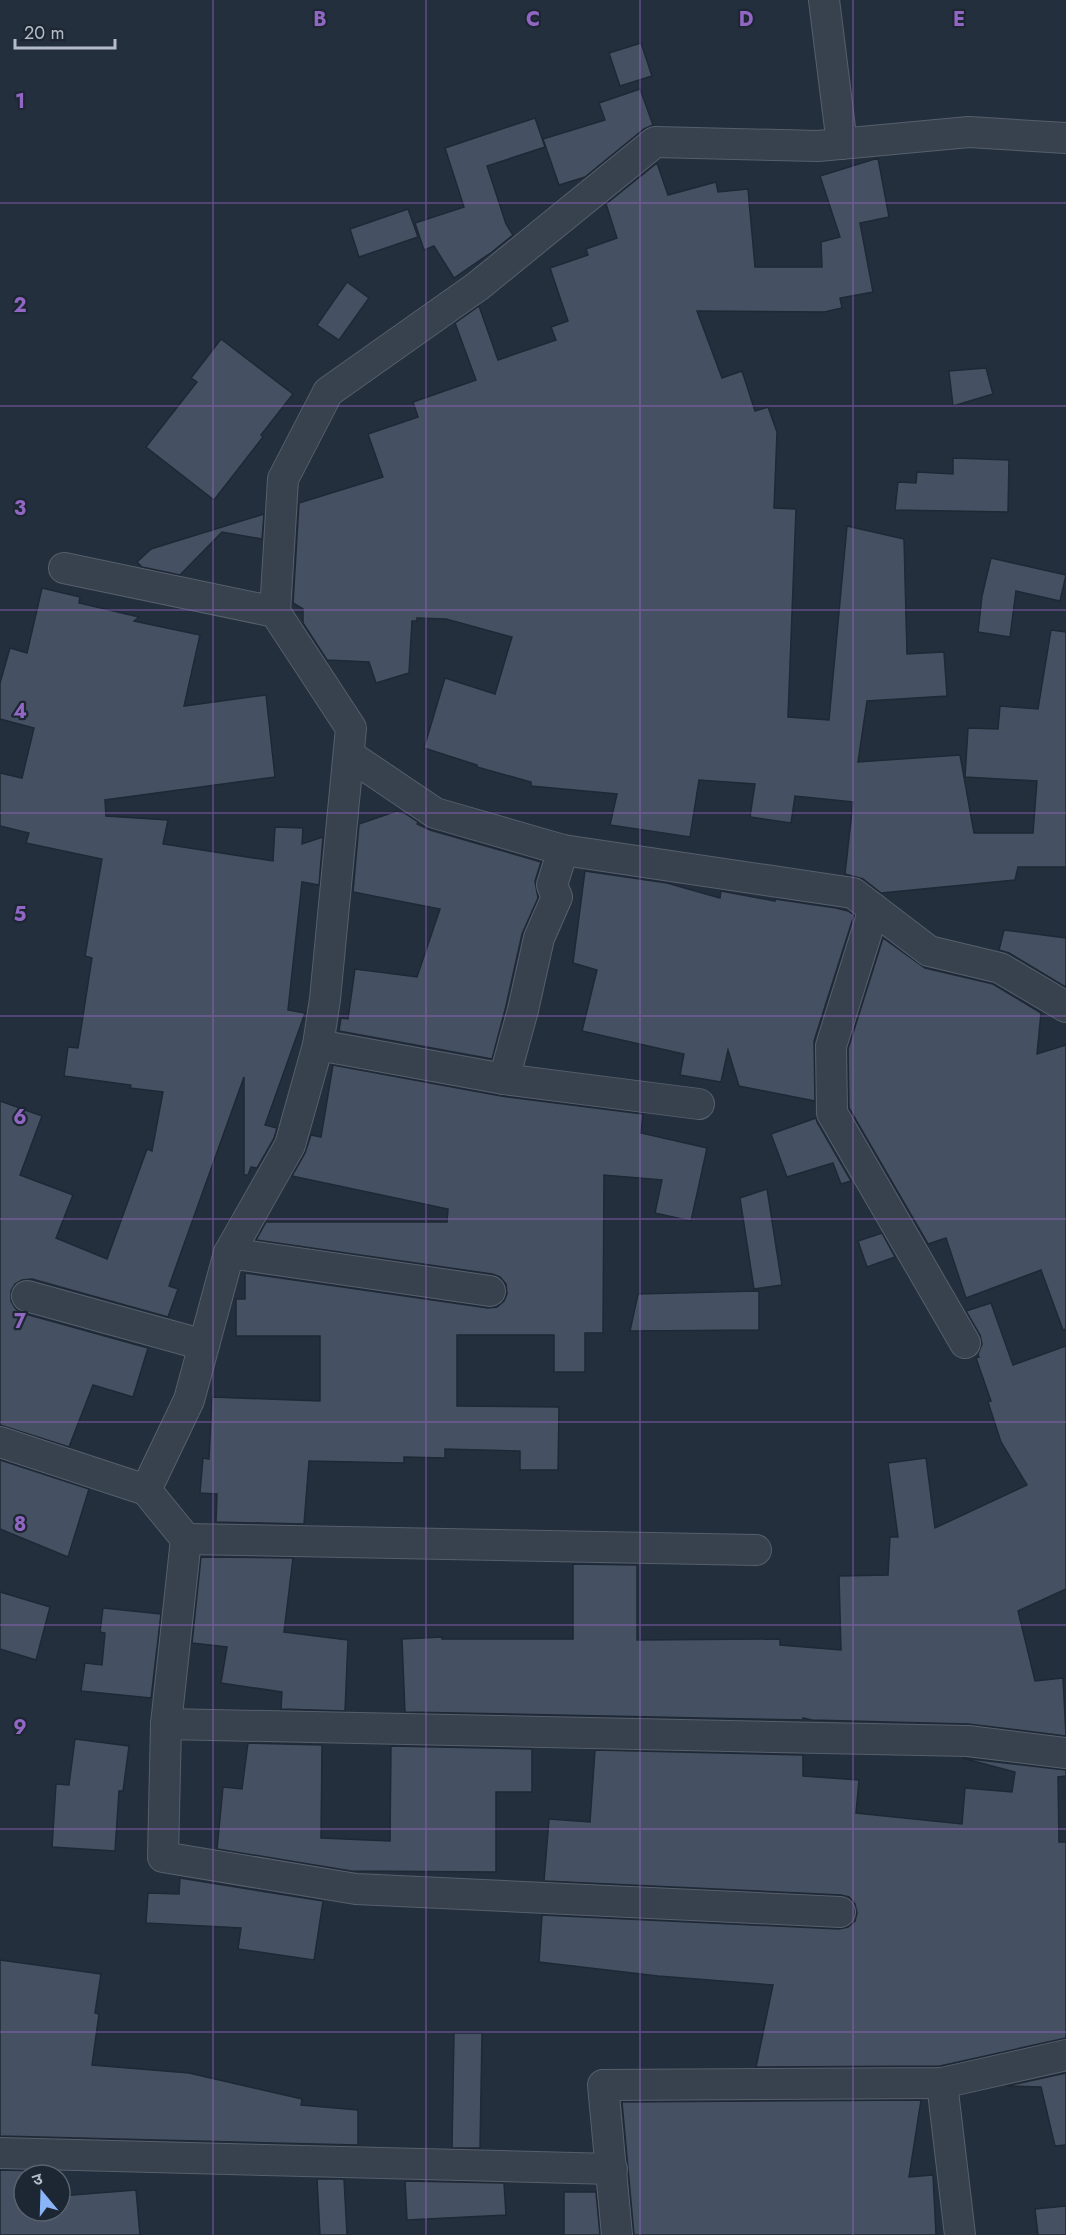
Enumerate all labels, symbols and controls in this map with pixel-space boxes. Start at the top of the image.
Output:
text: B [313,5,327,34]
text: C [526,5,540,34]
text: D [739,5,753,34]
text: E [953,5,965,34]
scale bar [15,12,116,50]
text: 20 m [24,20,64,46]
text: 1 [15,87,25,116]
text: 2 [13,291,27,320]
text: 3 [14,494,26,523]
text: 4 [13,697,27,726]
text: 5 [14,900,27,929]
text: 6 [13,1103,27,1132]
text: 7 [14,1307,27,1336]
text: 8 [14,1510,26,1539]
text: 9 [13,1713,27,1742]
north arrow [12,2163,72,2223]
text: उ [29,2167,46,2192]

